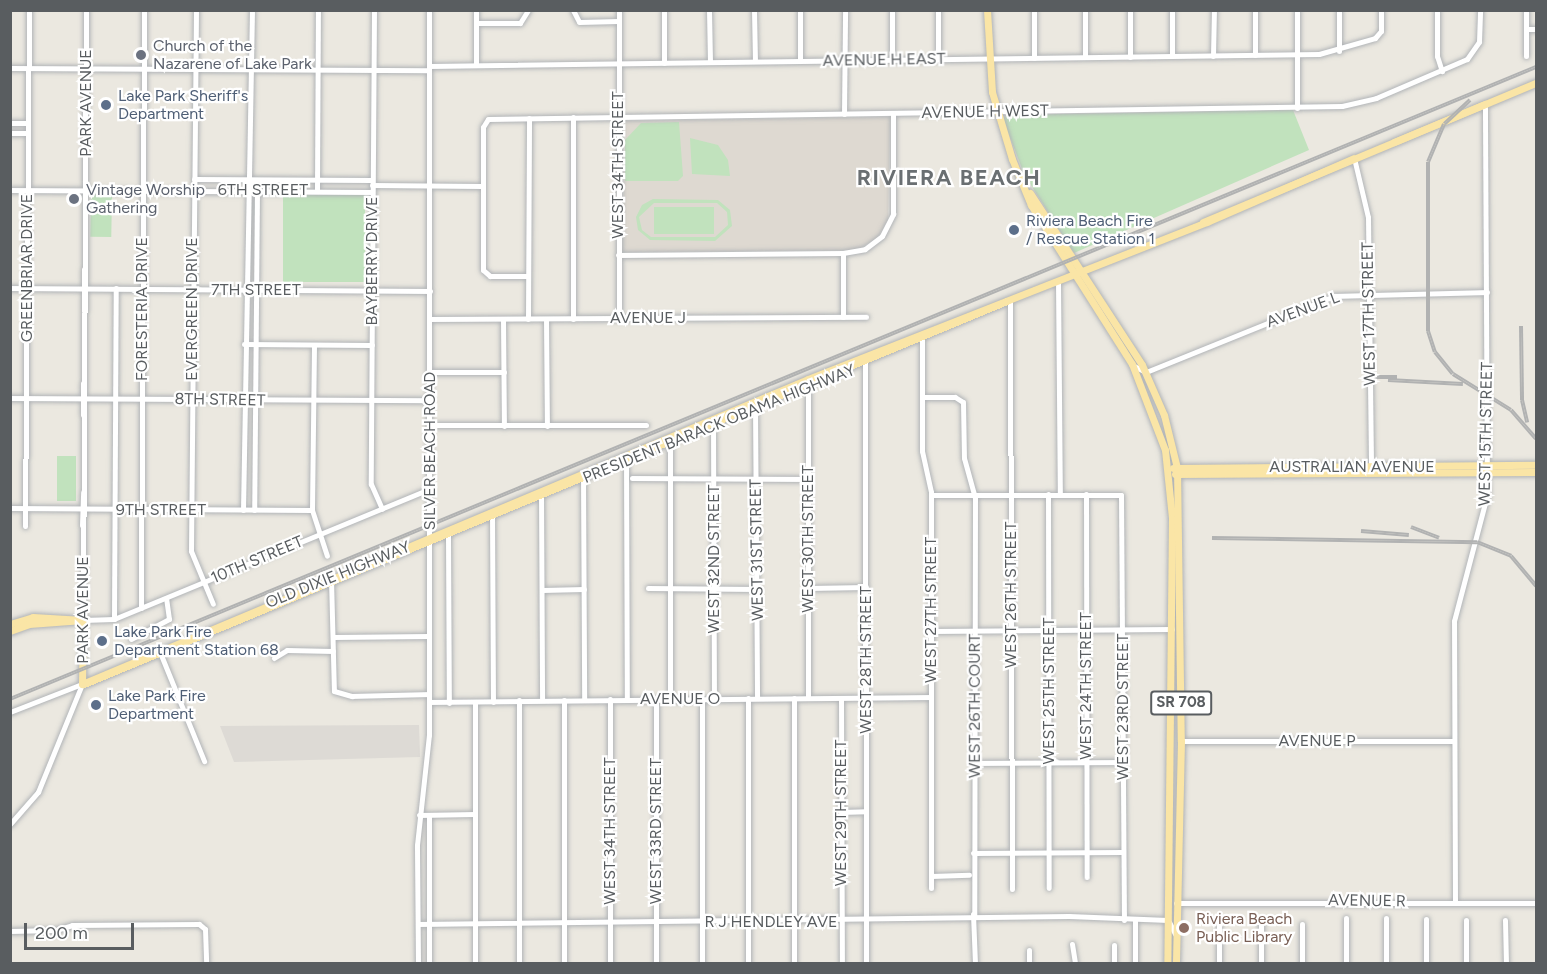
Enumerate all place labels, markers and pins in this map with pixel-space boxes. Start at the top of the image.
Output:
place label: Church of the Nazarene of Lake Park [153,36,312,74]
marker: Church of the Nazarene of Lake Park [134,48,148,62]
place label: Lake Park Sheriff's Department [118,86,248,124]
marker: Lake Park Sheriff's Department [99,98,113,112]
place label: Vintage Worship Gathering [86,180,205,218]
marker: Vintage Worship Gathering [67,192,81,206]
place label: Riviera Beach Fire / Rescue Station 1 [1026,211,1155,249]
marker: Riviera Beach Fire / Rescue Station 1 [1007,223,1021,237]
place label: Lake Park Fire Department Station 68 [114,622,279,660]
marker: Lake Park Fire Department Station 68 [95,634,109,648]
place label: Lake Park Fire Department [108,686,206,724]
marker: Lake Park Fire Department [89,698,103,712]
place label: Riviera Beach Public Library [1196,909,1292,947]
marker: Riviera Beach Public Library [1177,921,1191,935]

